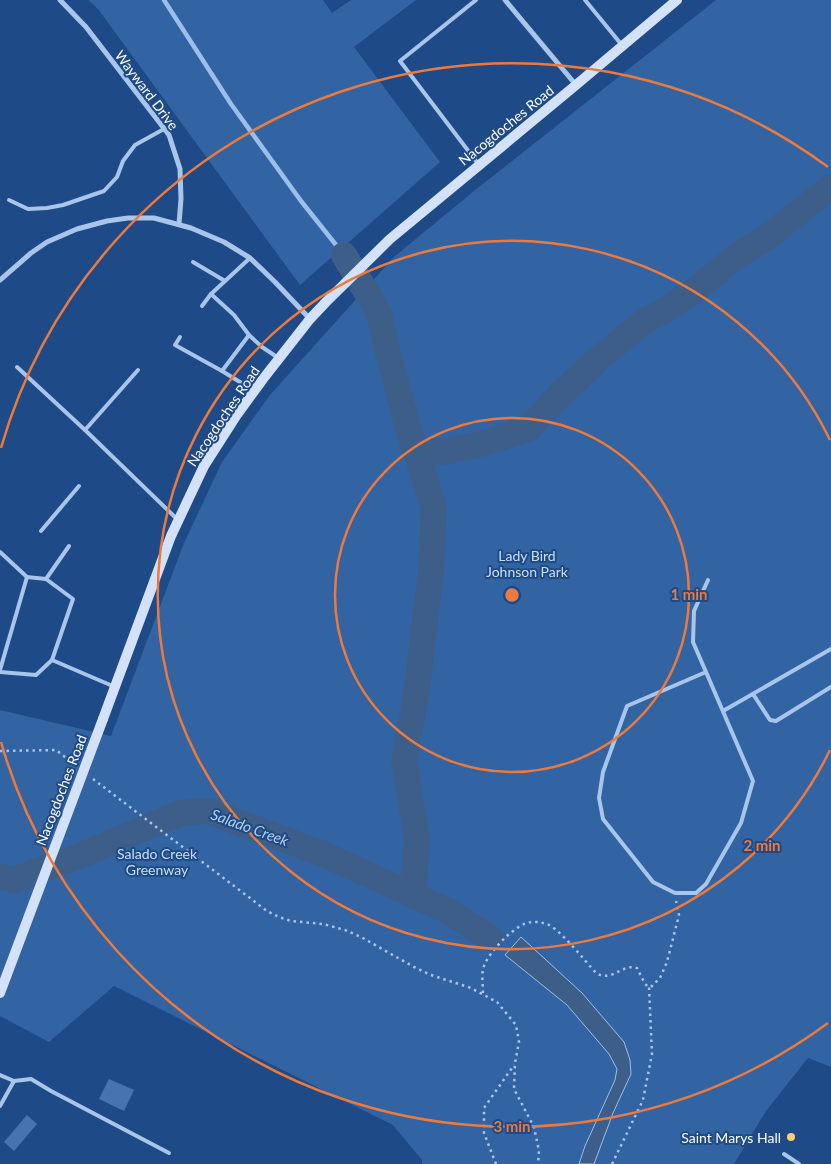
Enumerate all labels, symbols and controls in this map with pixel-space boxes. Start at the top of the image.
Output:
street label: Wayward Drive [112,47,182,133]
street label: Nacogdoches Road [455,81,557,169]
street label: Nacogdoches Road [183,363,263,469]
park label: Lady Bird Johnson Park [486,547,569,580]
text: 1 min [670,585,708,603]
centre of rings [503,586,521,604]
street label: Nacogdoches Road [32,732,90,848]
water label: Salado Creek [209,805,292,850]
text: 2 min [743,836,781,854]
park label: Salado Creek Greenway [117,845,198,878]
text: 3 min [493,1117,531,1135]
place label: Saint Marys Hall [681,1129,781,1146]
marker: Saint Marys Hall [785,1131,797,1143]

